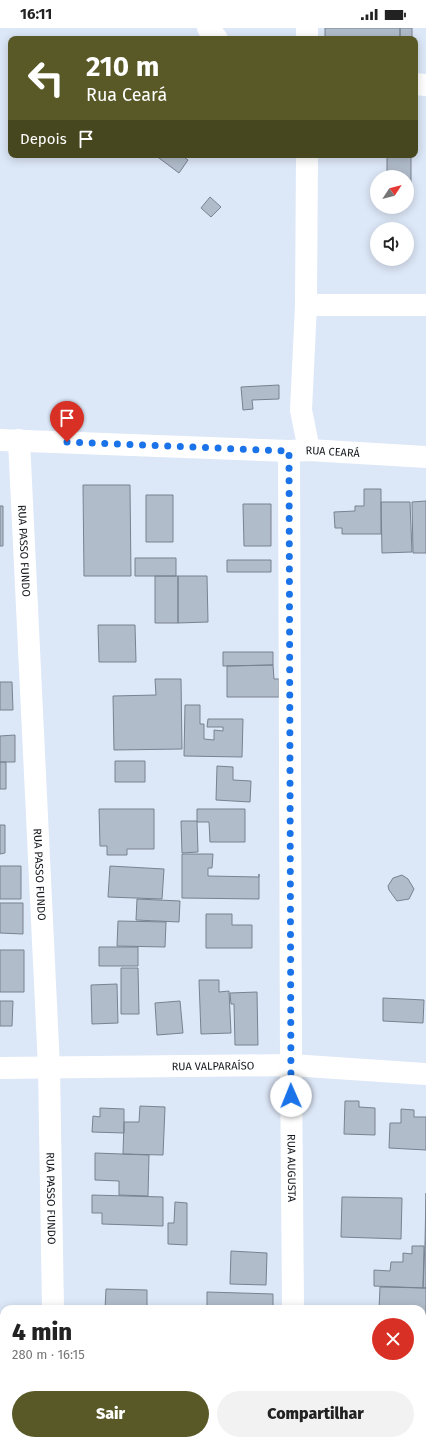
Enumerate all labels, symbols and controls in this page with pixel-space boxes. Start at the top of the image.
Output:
text: 16:11 [20,5,52,23]
text: 210 m [86,50,160,83]
icon: left [20,52,72,104]
text: Rua Ceará [86,84,167,106]
icon: arrive [75,128,97,150]
text: Depois [20,130,67,148]
north arrow [370,170,414,214]
map controls [370,170,414,266]
button: sound [370,222,414,266]
pin [50,401,84,442]
icon: arrive [56,407,78,429]
street label: RUA CEARÁ [305,444,361,460]
street label: RUA PASSO FUNDO [15,504,33,597]
street label: RUA PASSO FUNDO [31,828,48,921]
street label: RUA VALPARAÍSO [172,1059,254,1073]
position arrow [270,1075,312,1117]
street label: RUA AUGUSTA [285,1134,298,1203]
street label: RUA PASSO FUNDO [43,1152,58,1245]
text: 4 min [12,1318,72,1346]
button: close [372,1318,414,1360]
text: 280 m · 16:15 [12,1347,85,1362]
button: Sair [12,1391,209,1437]
button: Compartilhar [217,1391,414,1437]

